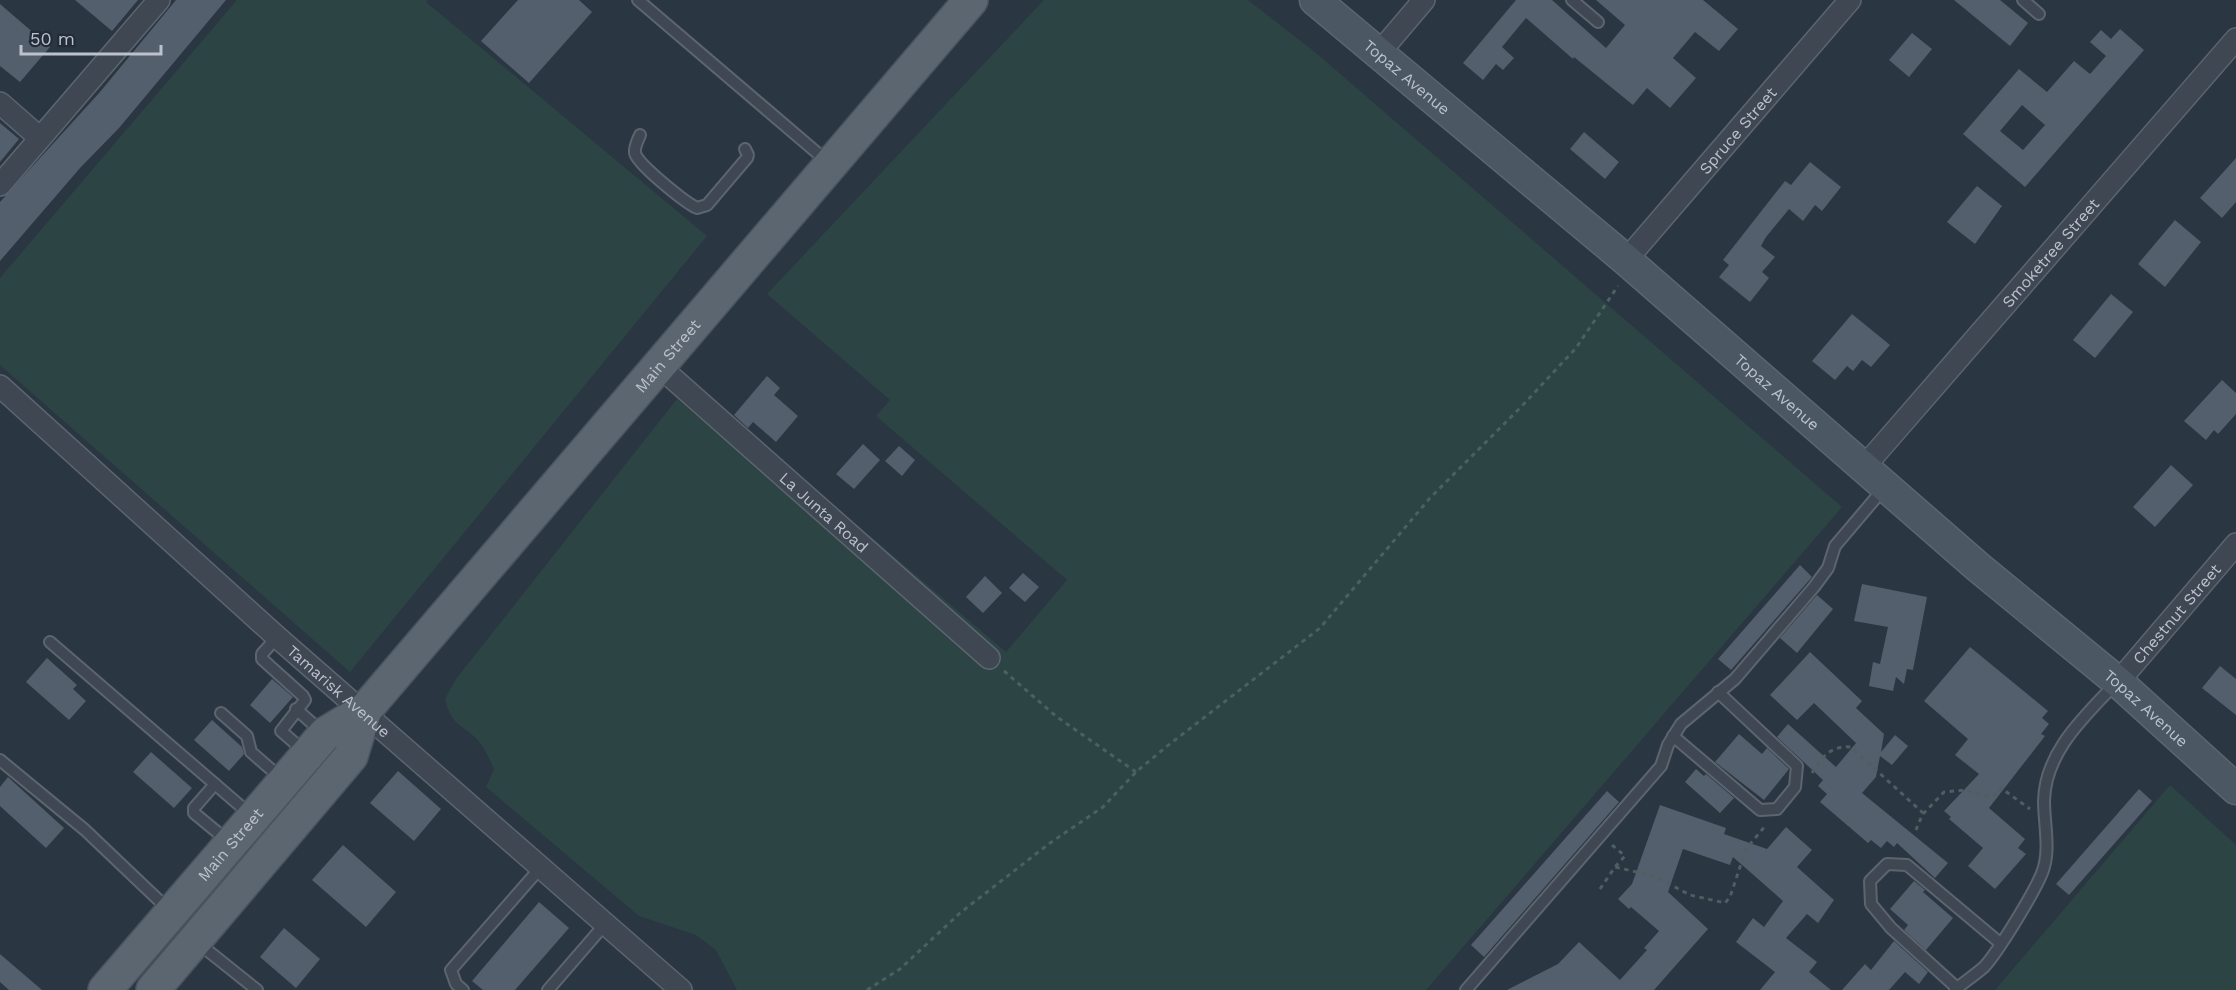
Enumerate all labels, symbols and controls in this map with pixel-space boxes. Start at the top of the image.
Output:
scale bar [21,18,160,56]
text: 50 m [30,28,75,49]
street label: Topaz Avenue [1360,35,1454,118]
street label: Spruce Street [1695,83,1780,178]
street label: Smoketree Street [1998,194,2103,311]
street label: Main Street [631,315,704,396]
street label: Topaz Avenue [1731,350,1824,434]
street label: La Junta Road [776,468,872,556]
street label: Chestnut Street [2128,560,2225,667]
street label: Tamarisk Avenue [283,641,394,741]
street label: Topaz Avenue [2100,665,2192,751]
street label: Main Street [193,804,267,885]

